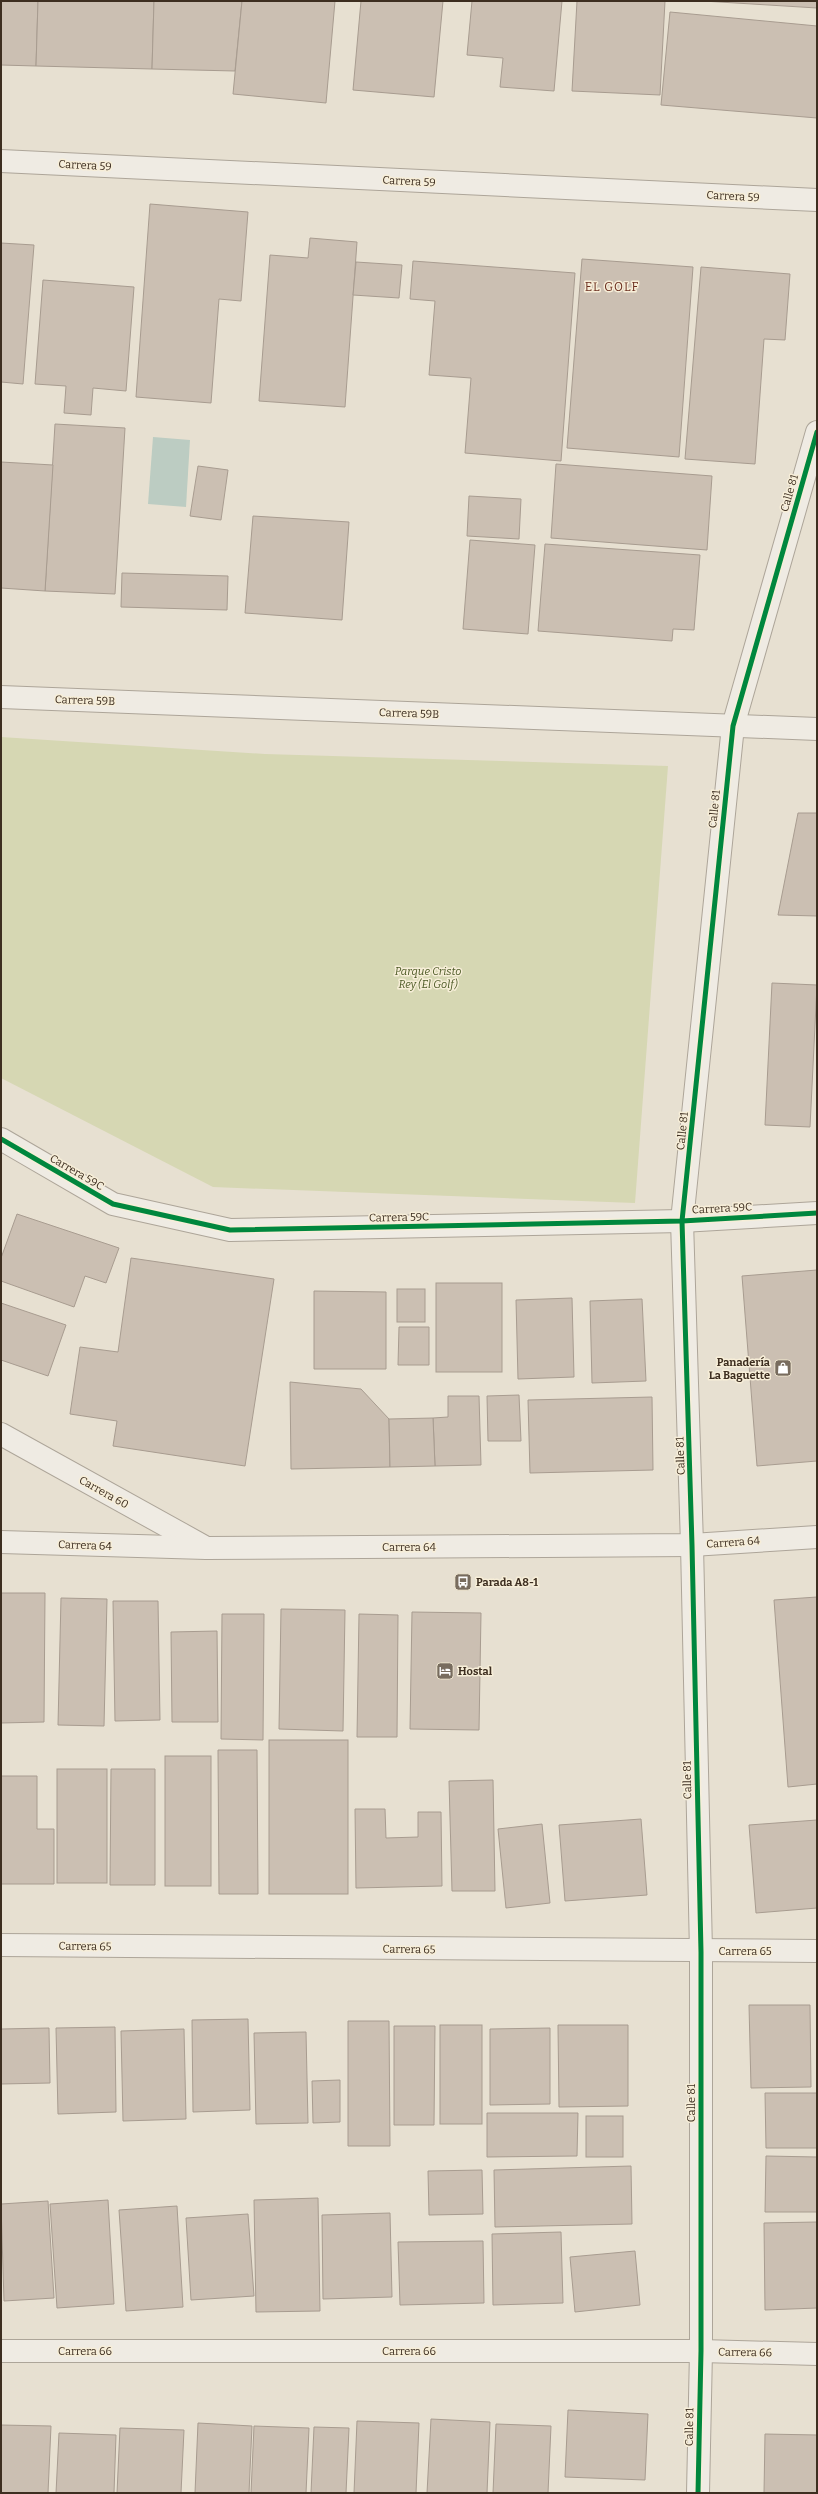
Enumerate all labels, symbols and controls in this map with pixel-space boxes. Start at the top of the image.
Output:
street label: Carrera 59 [58,158,112,173]
street label: Carrera 59 [382,174,436,189]
street label: Carrera 59 [706,189,760,204]
district label: EL GOLF [585,280,639,294]
street label: Calle 81 [778,472,801,513]
street label: Carrera 59B [55,693,115,708]
street label: Carrera 59B [379,706,439,721]
street label: Calle 81 [706,789,723,829]
park label: Parque Cristo Rey (El Golf) [395,965,461,991]
street label: Calle 81 [674,1111,691,1151]
street label: Carrera 59C [47,1152,106,1193]
street label: Carrera 59C [692,1200,752,1217]
street label: Carrera 59C [369,1210,429,1225]
place label: Panadería La Baguette [709,1356,771,1382]
shop icon: Panadería La Baguette [773,1358,793,1378]
street label: Calle 81 [673,1436,688,1475]
street label: Carrera 60 [77,1474,131,1511]
street label: Carrera 64 [706,1534,761,1551]
street label: Carrera 64 [58,1538,113,1553]
street label: Carrera 64 [382,1541,437,1554]
bus stop icon: Parada A8-1 [453,1572,473,1592]
place label: Parada A8-1 [476,1576,538,1589]
hotel icon: Hostal [435,1661,455,1681]
place label: Hostal [458,1665,493,1678]
street label: Calle 81 [681,1760,694,1799]
street label: Carrera 65 [58,1940,112,1953]
street label: Carrera 65 [382,1943,436,1956]
street label: Carrera 65 [718,1945,772,1958]
street label: Calle 81 [685,2083,698,2122]
street label: Carrera 66 [58,2345,112,2358]
street label: Carrera 66 [382,2345,436,2358]
street label: Carrera 66 [718,2346,772,2359]
street label: Calle 81 [683,2407,696,2446]

